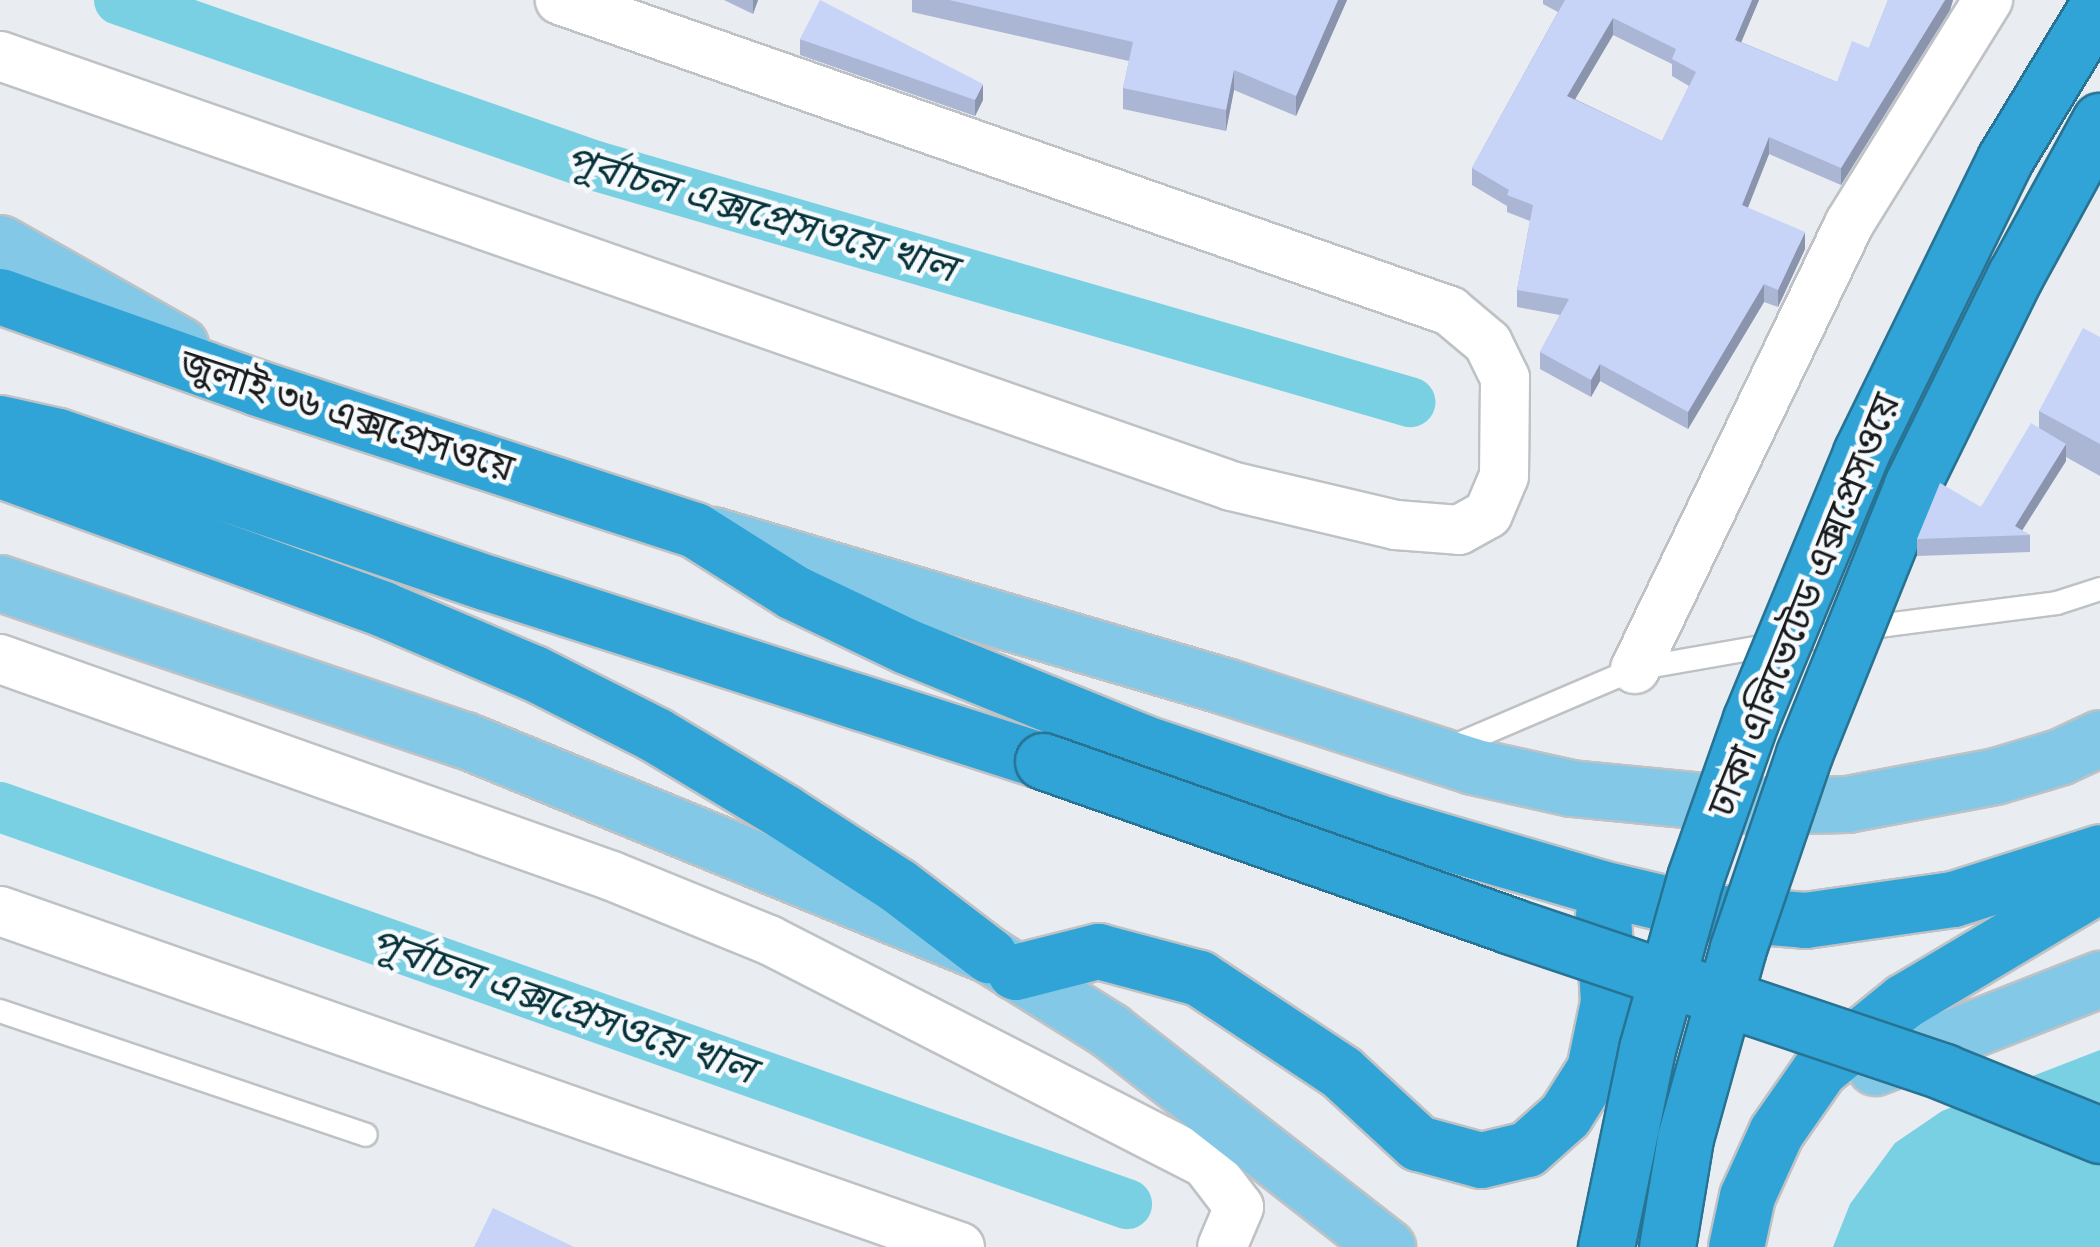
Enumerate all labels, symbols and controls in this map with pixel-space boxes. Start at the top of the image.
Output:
water label: পূর্বাচল এক্সপ্রেসওয়ে খাল [560,134,962,292]
street label: জুলাই ৩৬ এক্সপ্রেসওয়ে [174,340,520,492]
street label: ঢাকা এলিভেটেড এক্সপ্রেসওয়ে [1698,387,1910,823]
water label: পূর্বাচল এক্সপ্রেসওয়ে খাল [364,917,762,1093]

